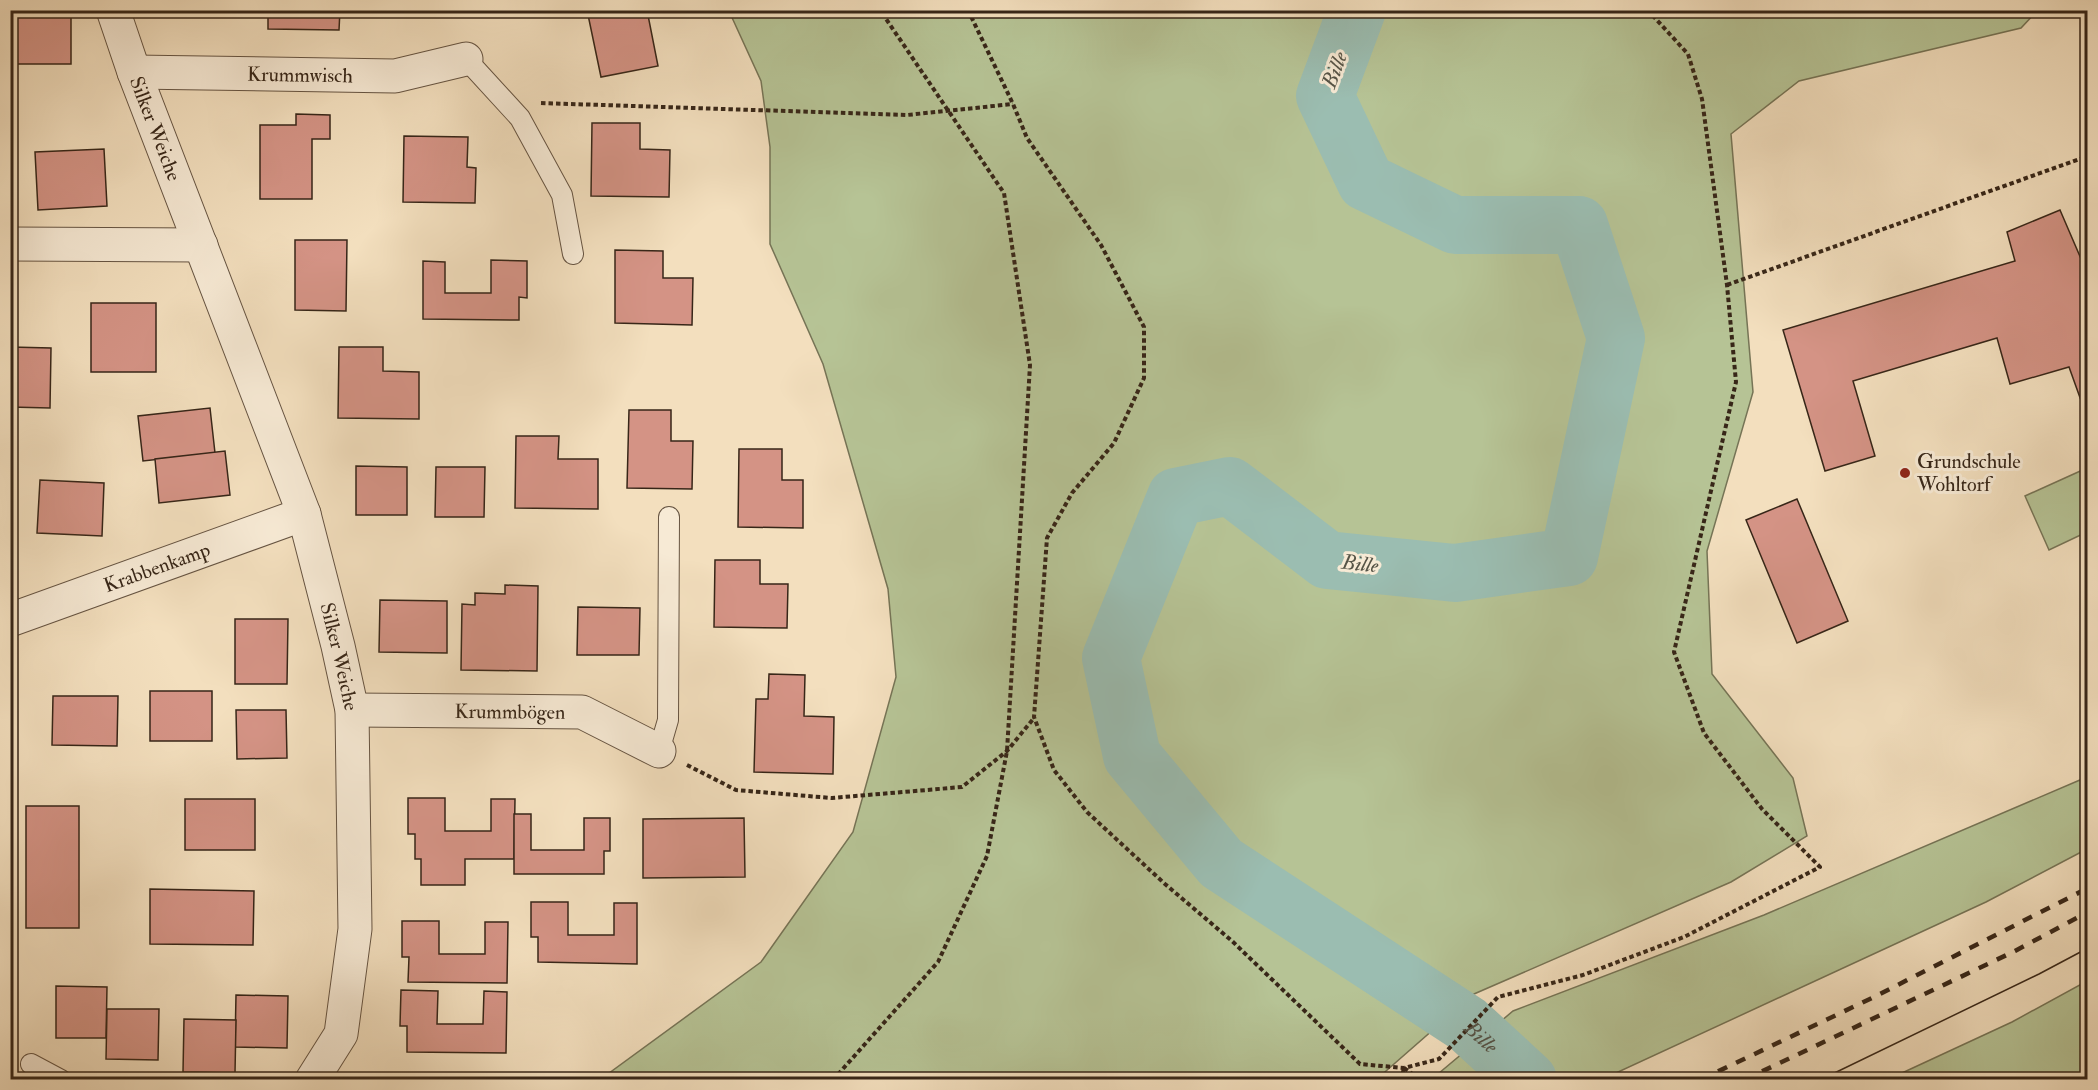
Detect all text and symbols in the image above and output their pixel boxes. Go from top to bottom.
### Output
water label: Bille [1315,47,1355,93]
street label: Krummwisch [247,61,354,88]
street label: Silker Weiche [124,73,187,184]
place label: Grundschule Wohltorf [1916,449,2021,497]
marker: Grundschule Wohltorf [1898,466,1912,480]
street label: Krabbenkamp [100,536,214,598]
water label: Bille [1339,549,1381,579]
street label: Silker Weiche [315,600,364,713]
street label: Krummbögen [455,698,565,724]
water label: Bille [1458,1014,1505,1060]

